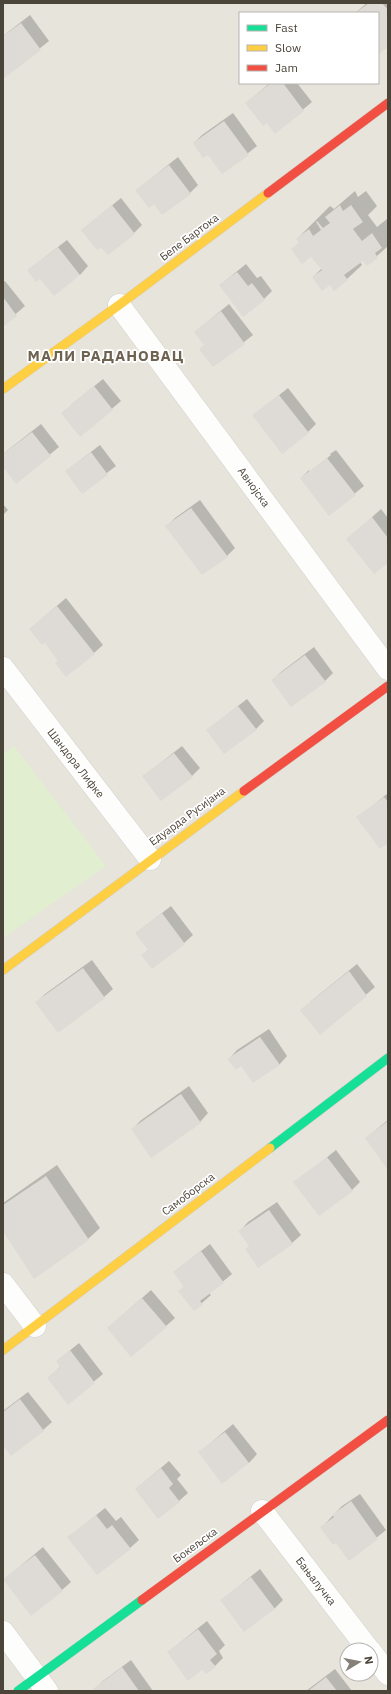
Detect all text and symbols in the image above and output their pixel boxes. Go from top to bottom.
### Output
legend [239,12,379,84]
text: Fast [275,20,298,35]
text: Slow [275,40,301,55]
text: Jam [275,60,298,75]
street label: Беле Бартока [157,210,221,264]
district label: МАЛИ РАДАНОВАЦ [28,346,184,365]
street label: Авнојска [235,464,273,510]
street label: Шандора Лифке [44,725,108,801]
street label: Едуарда Русијана [146,784,228,848]
street label: Самоборска [159,1169,217,1218]
street label: Бокељска [170,1524,220,1566]
street label: Бањалучка [293,1554,339,1608]
north arrow [339,1642,379,1682]
text: N [361,1655,376,1665]

